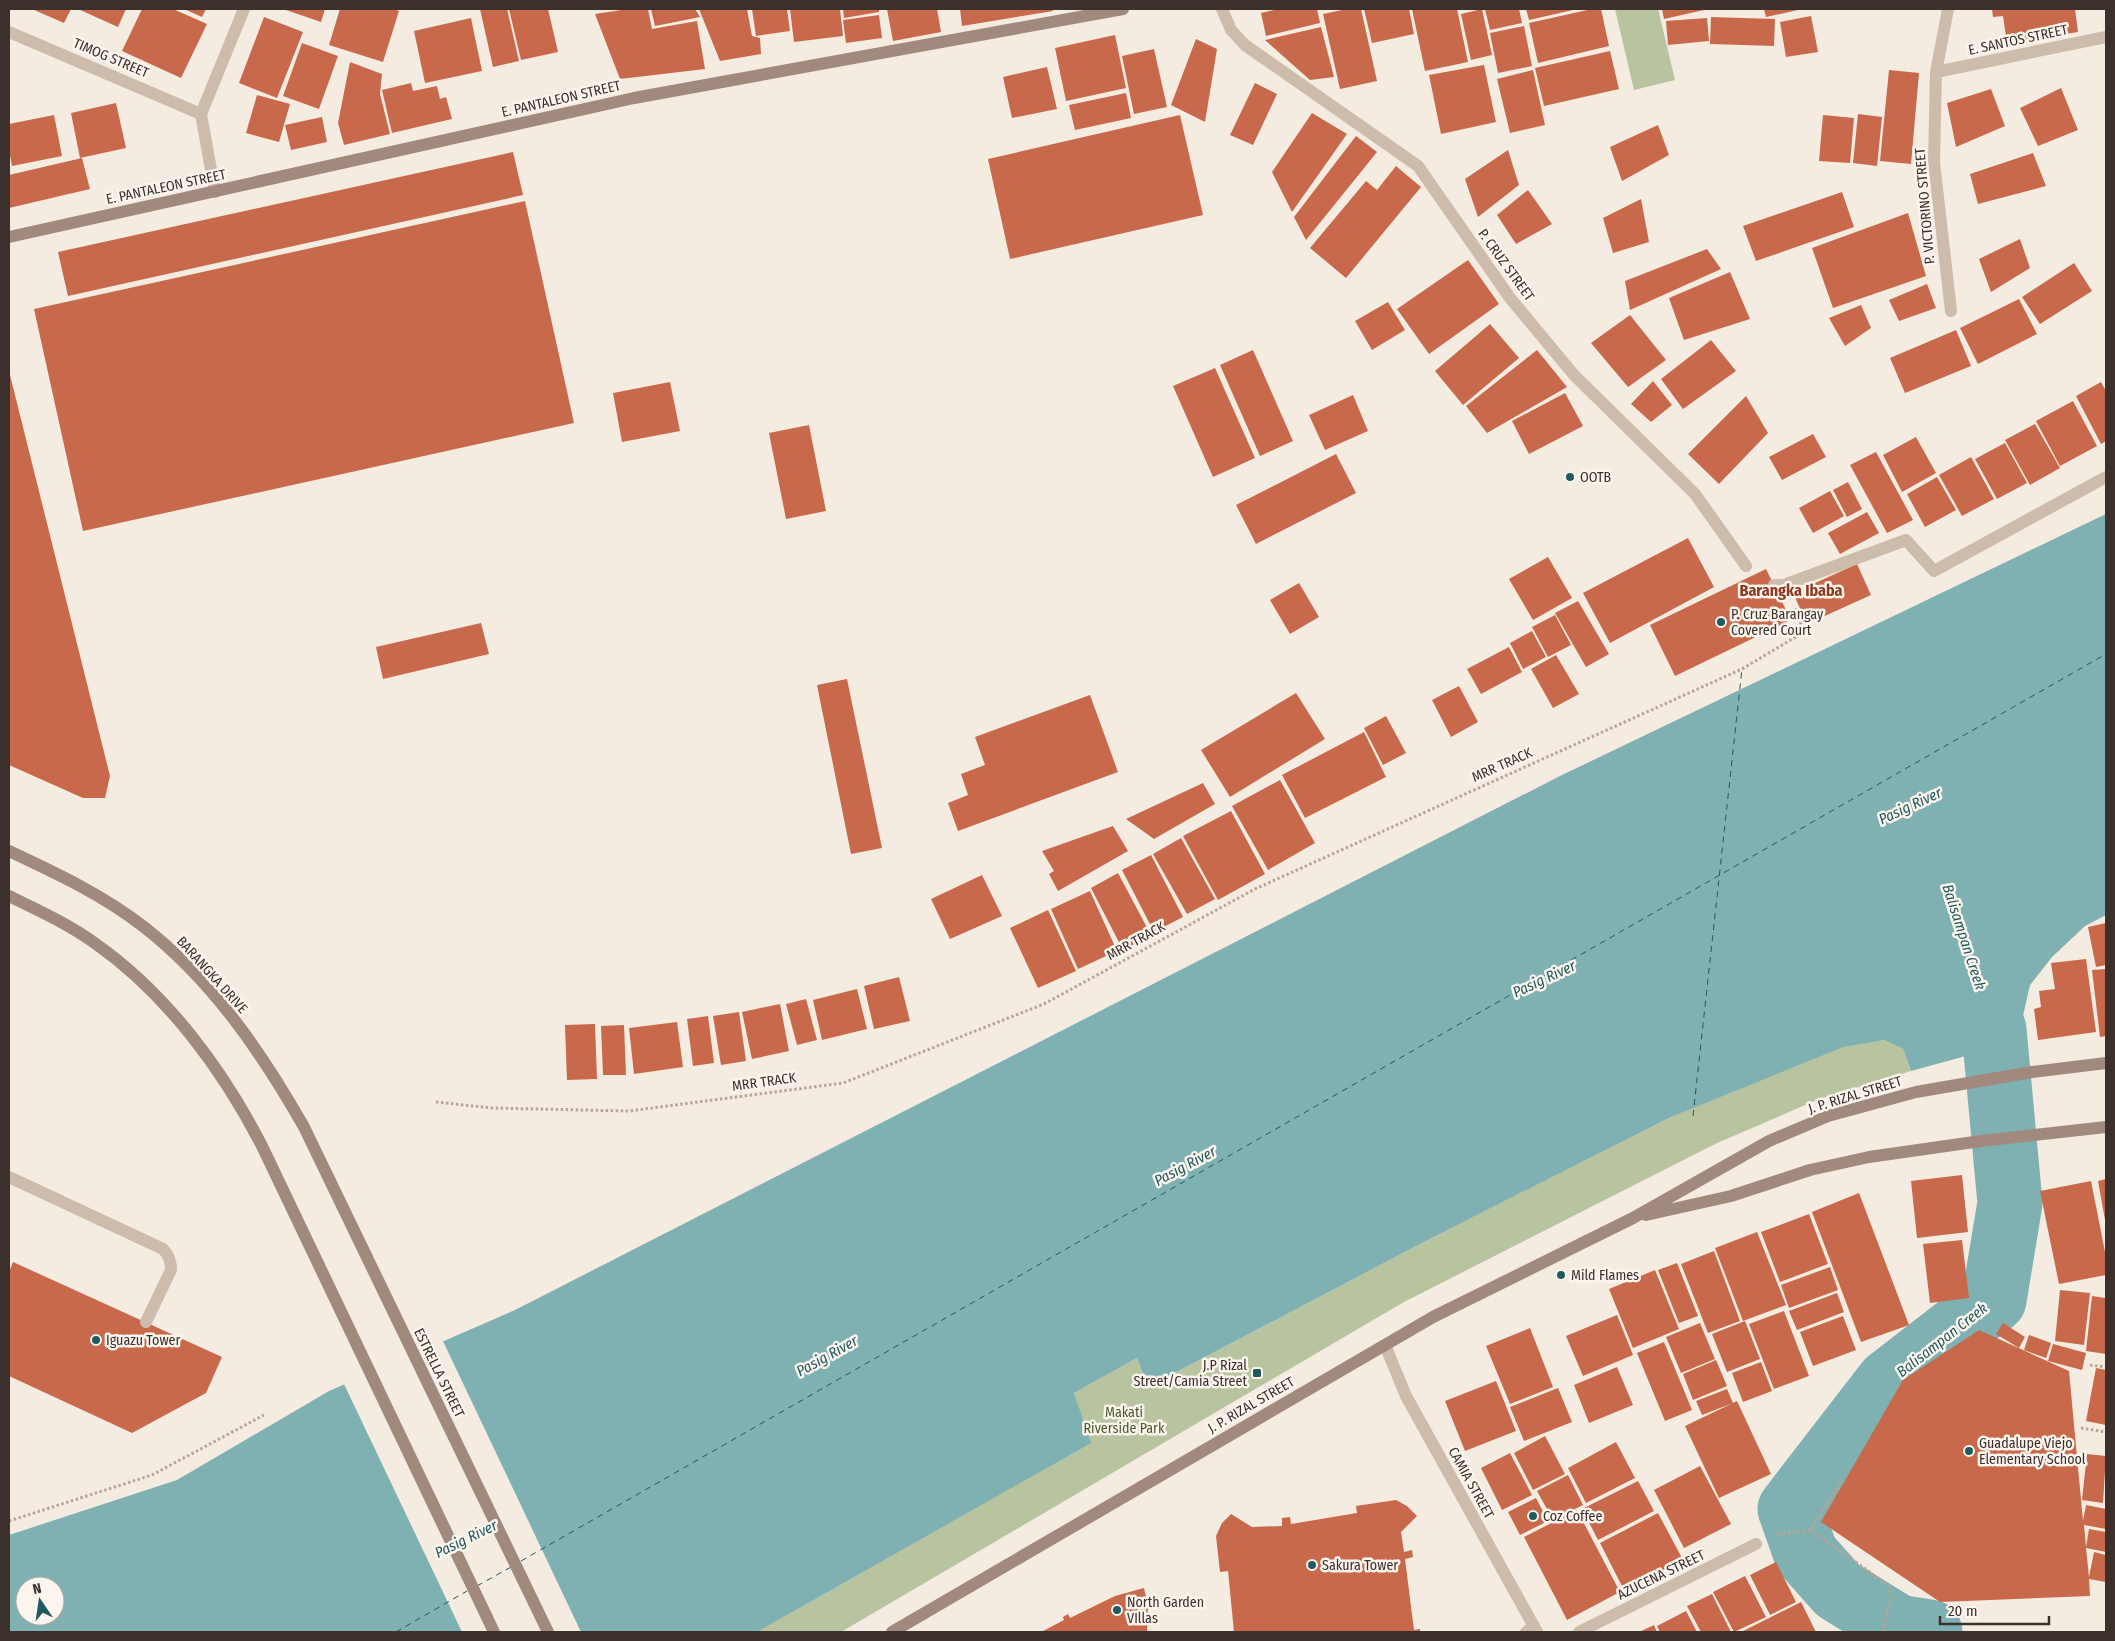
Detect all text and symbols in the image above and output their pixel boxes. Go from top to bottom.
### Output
street label: E. SANTOS STREET [1967,21,2070,59]
street label: TIMOG STREET [71,34,152,82]
street label: E. PANTALEON STREET [500,77,623,121]
street label: P. VICTORINO STREET [1911,147,1939,265]
street label: E. PANTALEON STREET [105,166,228,208]
street label: P. CRUZ STREET [1474,226,1538,305]
place label: OOTB [1580,469,1612,486]
marker: OOTB [1564,471,1576,483]
district label: Barangka Ibaba [1739,581,1843,600]
place label: P. Cruz Barangay Covered Court [1731,606,1824,639]
marker: P. Cruz Barangay Covered Court [1715,616,1727,628]
street label: MRR TRACK [1469,744,1535,786]
water label: Pasig River [1876,783,1945,828]
water label: Balisampan Creek [1938,882,1990,993]
street label: MRR TRACK [1104,918,1169,964]
street label: BARANGKA DRIVE [173,933,251,1017]
water label: Pasig River [1510,956,1579,1001]
street label: MRR TRACK [731,1069,798,1095]
street label: J. P. RIZAL STREET [1806,1073,1904,1117]
water label: Pasig River [1151,1142,1220,1190]
place label: Mild Flames [1571,1267,1639,1284]
marker: Mild Flames [1555,1269,1567,1281]
water label: Balisampan Creek [1893,1299,1991,1381]
street label: ESTRELLA STREET [410,1326,468,1421]
water label: Pasig River [793,1331,861,1380]
place label: Iguazu Tower [106,1332,180,1349]
marker: Iguazu Tower [90,1334,102,1346]
place label: J.P Rizal Street/Camia Street [1134,1357,1247,1390]
marker: J.P Rizal Street/Camia Street [1251,1367,1263,1379]
street label: J. P. RIZAL STREET [1205,1373,1298,1437]
park label: Makati Riverside Park [1083,1404,1165,1437]
place label: Guadalupe Viejo Elementary School [1979,1435,2086,1468]
street label: CAMIA STREET [1444,1444,1498,1522]
marker: Guadalupe Viejo Elementary School [1963,1445,1975,1457]
place label: Coz Coffee [1543,1508,1602,1525]
marker: Coz Coffee [1527,1510,1539,1522]
water label: Pasig River [432,1516,501,1562]
street label: AZUCENA STREET [1614,1546,1708,1604]
place label: Sakura Tower [1322,1557,1398,1574]
marker: Sakura Tower [1306,1559,1318,1571]
north arrow [15,1576,65,1626]
text: N [31,1580,43,1598]
place label: North Garden VIllas [1127,1594,1204,1627]
scale bar [1940,1594,2049,1626]
text: 20 m [1948,1602,1978,1620]
marker: North Garden VIllas [1111,1604,1123,1616]

